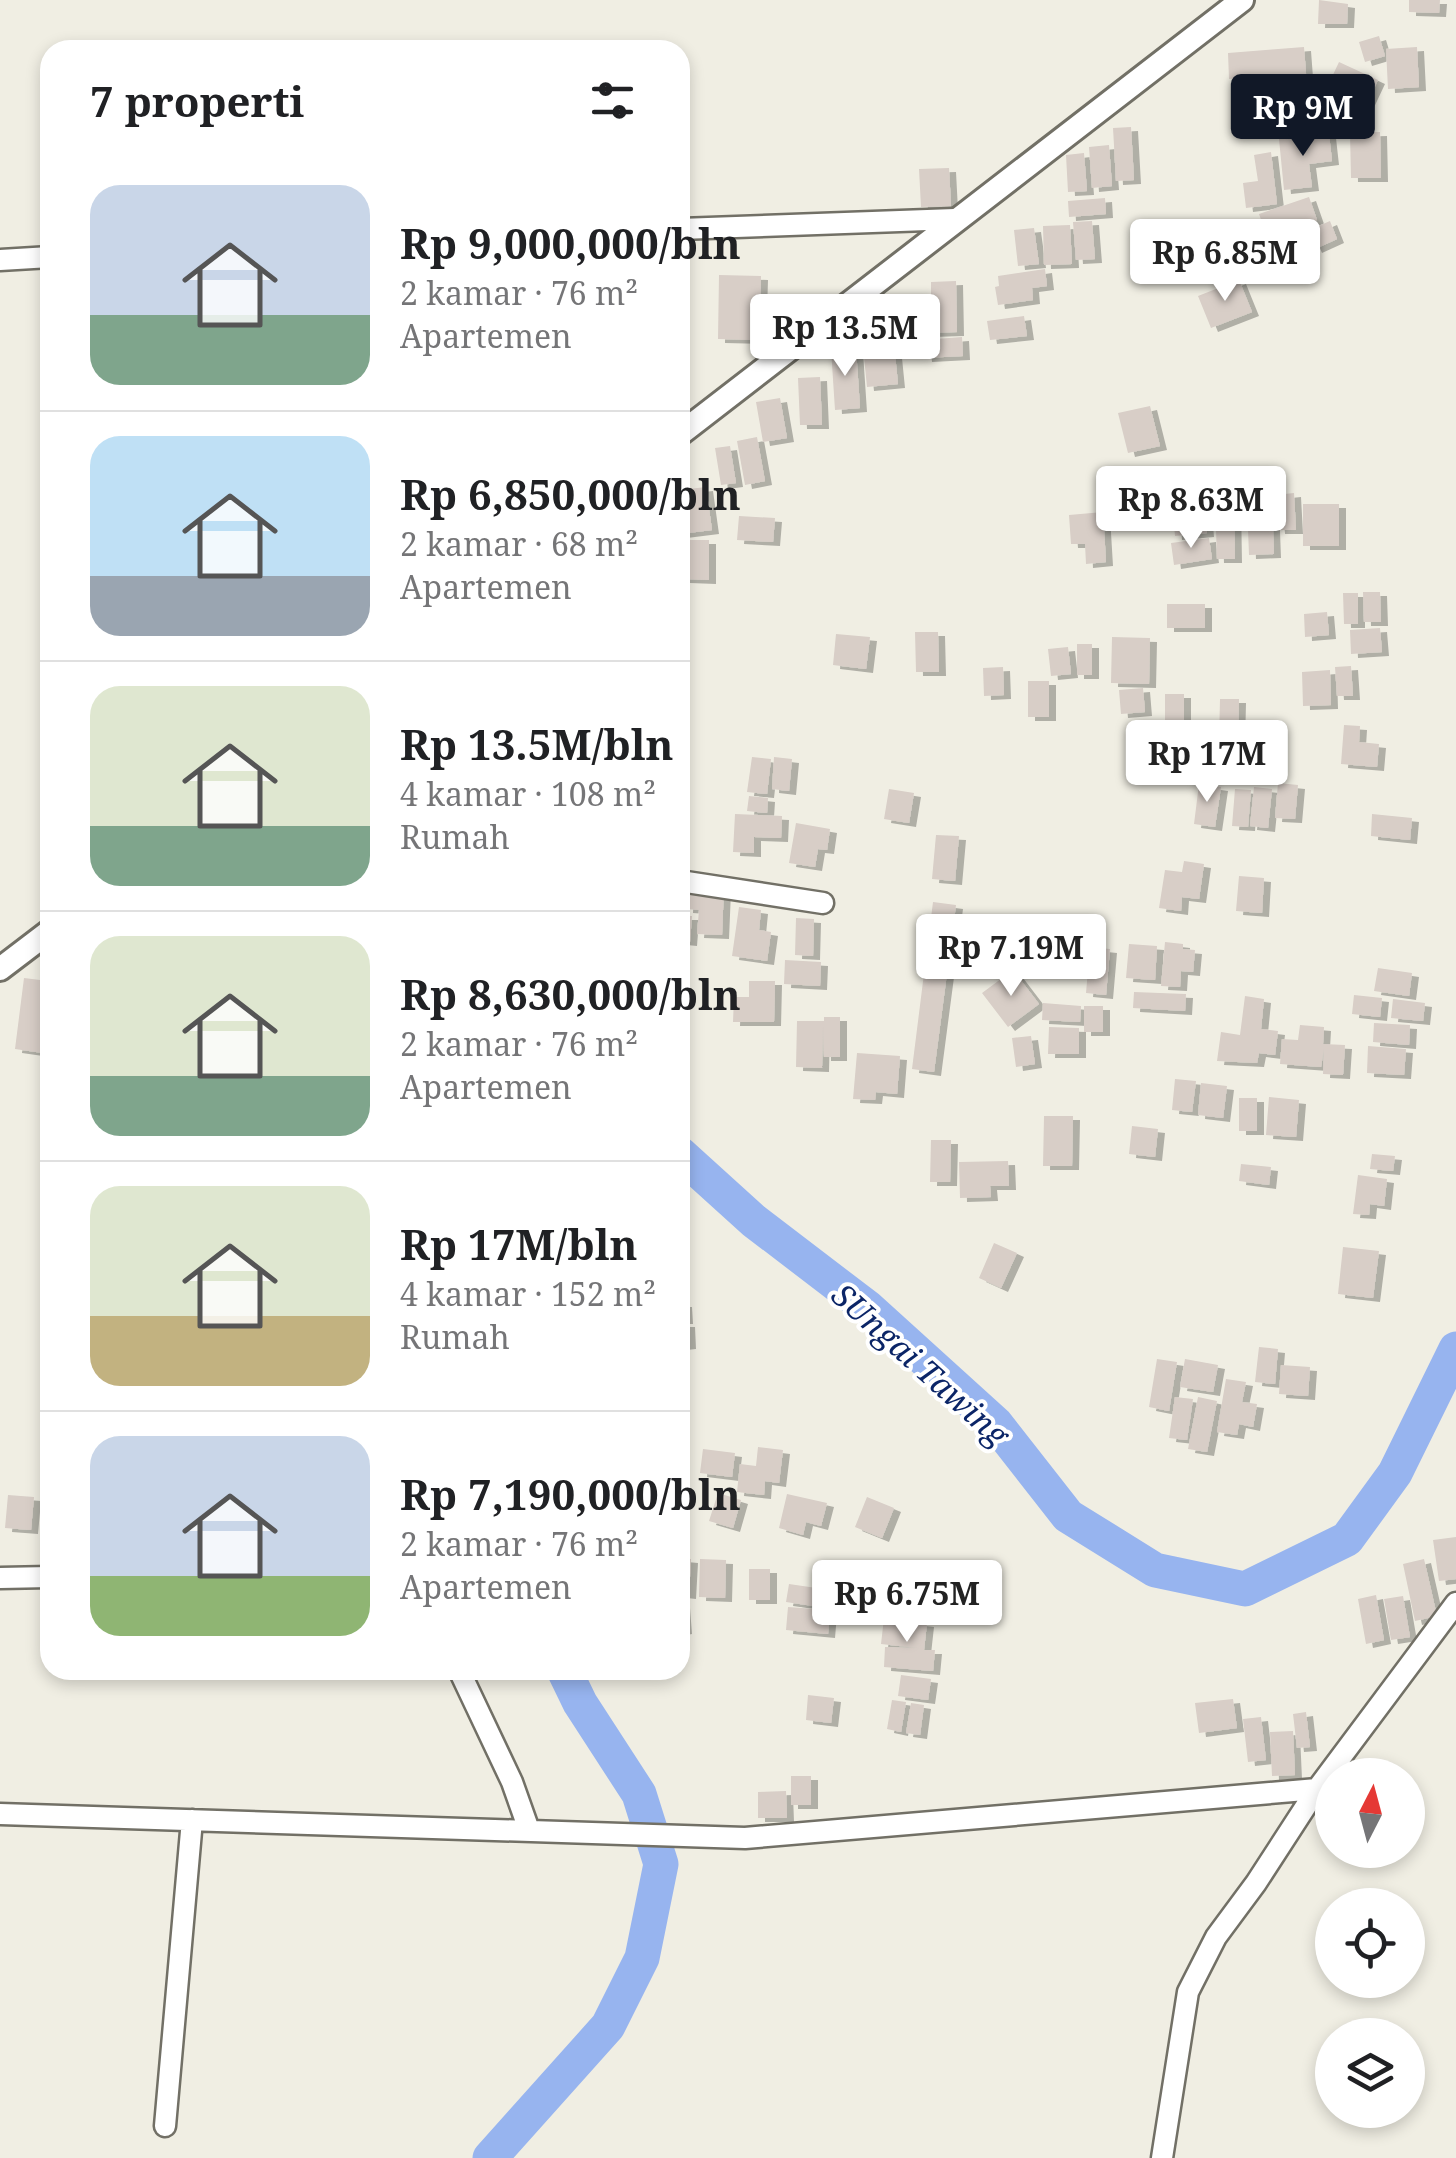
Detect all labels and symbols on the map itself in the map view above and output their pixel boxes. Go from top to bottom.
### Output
pin: Rp 9M [1233,74,1373,159]
pin: Rp 6.85M [1122,219,1328,304]
pin: Rp 13.5M [742,294,948,379]
pin: Rp 8.63M [1088,466,1294,551]
pin: Rp 17M [1126,720,1288,805]
pin: Rp 7.19M [908,914,1114,999]
water label: SUngai Tawing [823,1273,1020,1457]
pin: Rp 6.75M [804,1560,1010,1645]
north arrow [1315,1758,1425,1868]

